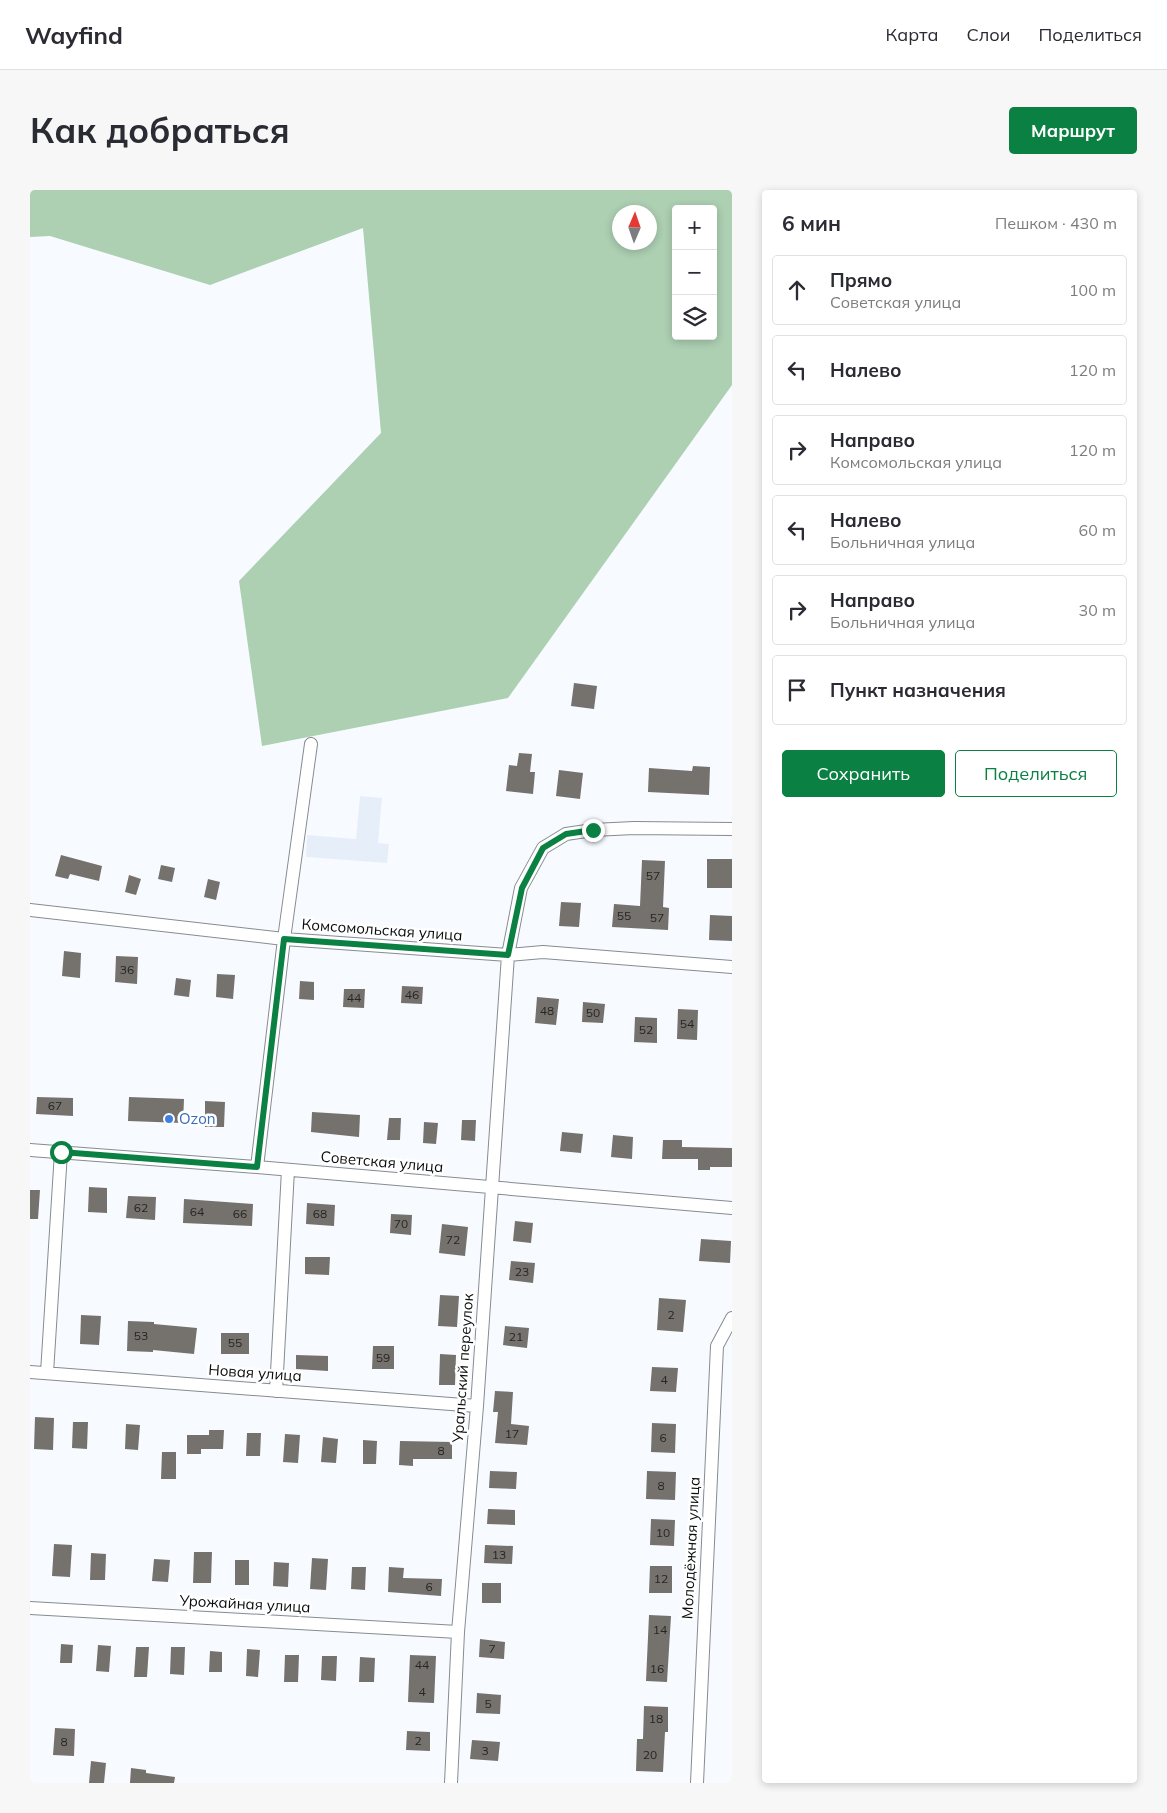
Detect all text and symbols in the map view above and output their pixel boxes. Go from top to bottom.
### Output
text: Wayfind [25,20,123,50]
text: Карта [886,23,938,46]
text: Слои [966,23,1011,46]
text: Поделиться [1039,23,1142,46]
button: Маршрут [1009,107,1137,154]
text: Как добраться [30,108,290,152]
north arrow [612,205,657,250]
map controls [672,205,717,340]
button: + [672,205,717,250]
text: 6 мин [782,210,841,236]
text: Пешком · 430 m [995,213,1117,233]
button: − [672,250,717,295]
text: Прямо [830,268,892,292]
icon: ahead [783,276,811,304]
text: 100 m [1069,280,1116,300]
text: Советская улица [830,292,961,312]
button: layers [672,295,717,340]
icon: left [783,356,811,384]
text: Налево [830,358,902,382]
text: 120 m [1069,360,1116,380]
text: Направо [830,428,915,452]
icon: right [783,436,811,464]
text: 120 m [1069,440,1116,460]
text: Комсомольская улица [830,452,1002,472]
text: Налево [830,508,902,532]
icon: left [783,516,811,544]
text: 60 m [1079,520,1116,540]
text: Больничная улица [830,532,975,552]
text: Направо [830,588,915,612]
icon: right [783,596,811,624]
text: 30 m [1079,600,1116,620]
text: Больничная улица [830,612,975,632]
icon: arrive [783,676,811,704]
text: Пункт назначения [830,678,1006,702]
button: Сохранить [782,750,945,797]
button: Поделиться [955,750,1117,797]
route end [582,819,605,842]
house number: 57 [646,868,660,883]
house number: 55 [617,908,631,923]
house number: 57 [650,910,664,925]
street label: Комсомольская улица [301,914,463,945]
house number: 36 [120,962,134,977]
house number: 46 [405,987,419,1002]
house number: 44 [347,990,361,1005]
house number: 48 [540,1003,554,1018]
house number: 50 [586,1005,600,1020]
house number: 54 [680,1016,694,1031]
house number: 52 [639,1022,653,1037]
house number: 67 [48,1098,62,1113]
place label: Ozon [179,1109,216,1128]
marker: Ozon [163,1113,175,1125]
route start [50,1141,73,1164]
street label: Советская улица [320,1147,444,1176]
house number: 62 [134,1200,148,1215]
house number: 64 [190,1204,204,1219]
house number: 66 [233,1206,247,1221]
house number: 68 [313,1206,327,1221]
house number: 70 [394,1216,408,1231]
house number: 72 [446,1232,460,1247]
house number: 23 [515,1264,529,1279]
street label: Уральский переулок [448,1292,477,1444]
house number: 2 [667,1307,675,1322]
house number: 53 [134,1328,148,1343]
house number: 21 [509,1329,523,1344]
house number: 55 [228,1335,242,1350]
house number: 59 [376,1350,390,1365]
street label: Новая улица [208,1360,302,1385]
house number: 4 [660,1372,668,1387]
house number: 17 [505,1426,519,1441]
house number: 6 [659,1430,667,1445]
house number: 8 [437,1443,445,1458]
street label: Молодёжная улица [677,1476,704,1620]
house number: 8 [657,1478,665,1493]
house number: 10 [656,1525,670,1540]
house number: 13 [492,1547,506,1562]
house number: 12 [654,1571,668,1586]
house number: 6 [425,1579,433,1594]
street label: Урожайная улица [178,1591,311,1616]
house number: 14 [653,1622,667,1637]
house number: 7 [488,1641,496,1656]
house number: 44 [415,1657,429,1672]
house number: 16 [650,1661,664,1676]
house number: 4 [418,1684,426,1699]
house number: 5 [484,1696,492,1711]
house number: 18 [649,1711,663,1726]
house number: 2 [414,1733,422,1748]
house number: 8 [60,1734,68,1749]
house number: 3 [481,1743,489,1758]
house number: 20 [643,1747,657,1762]

